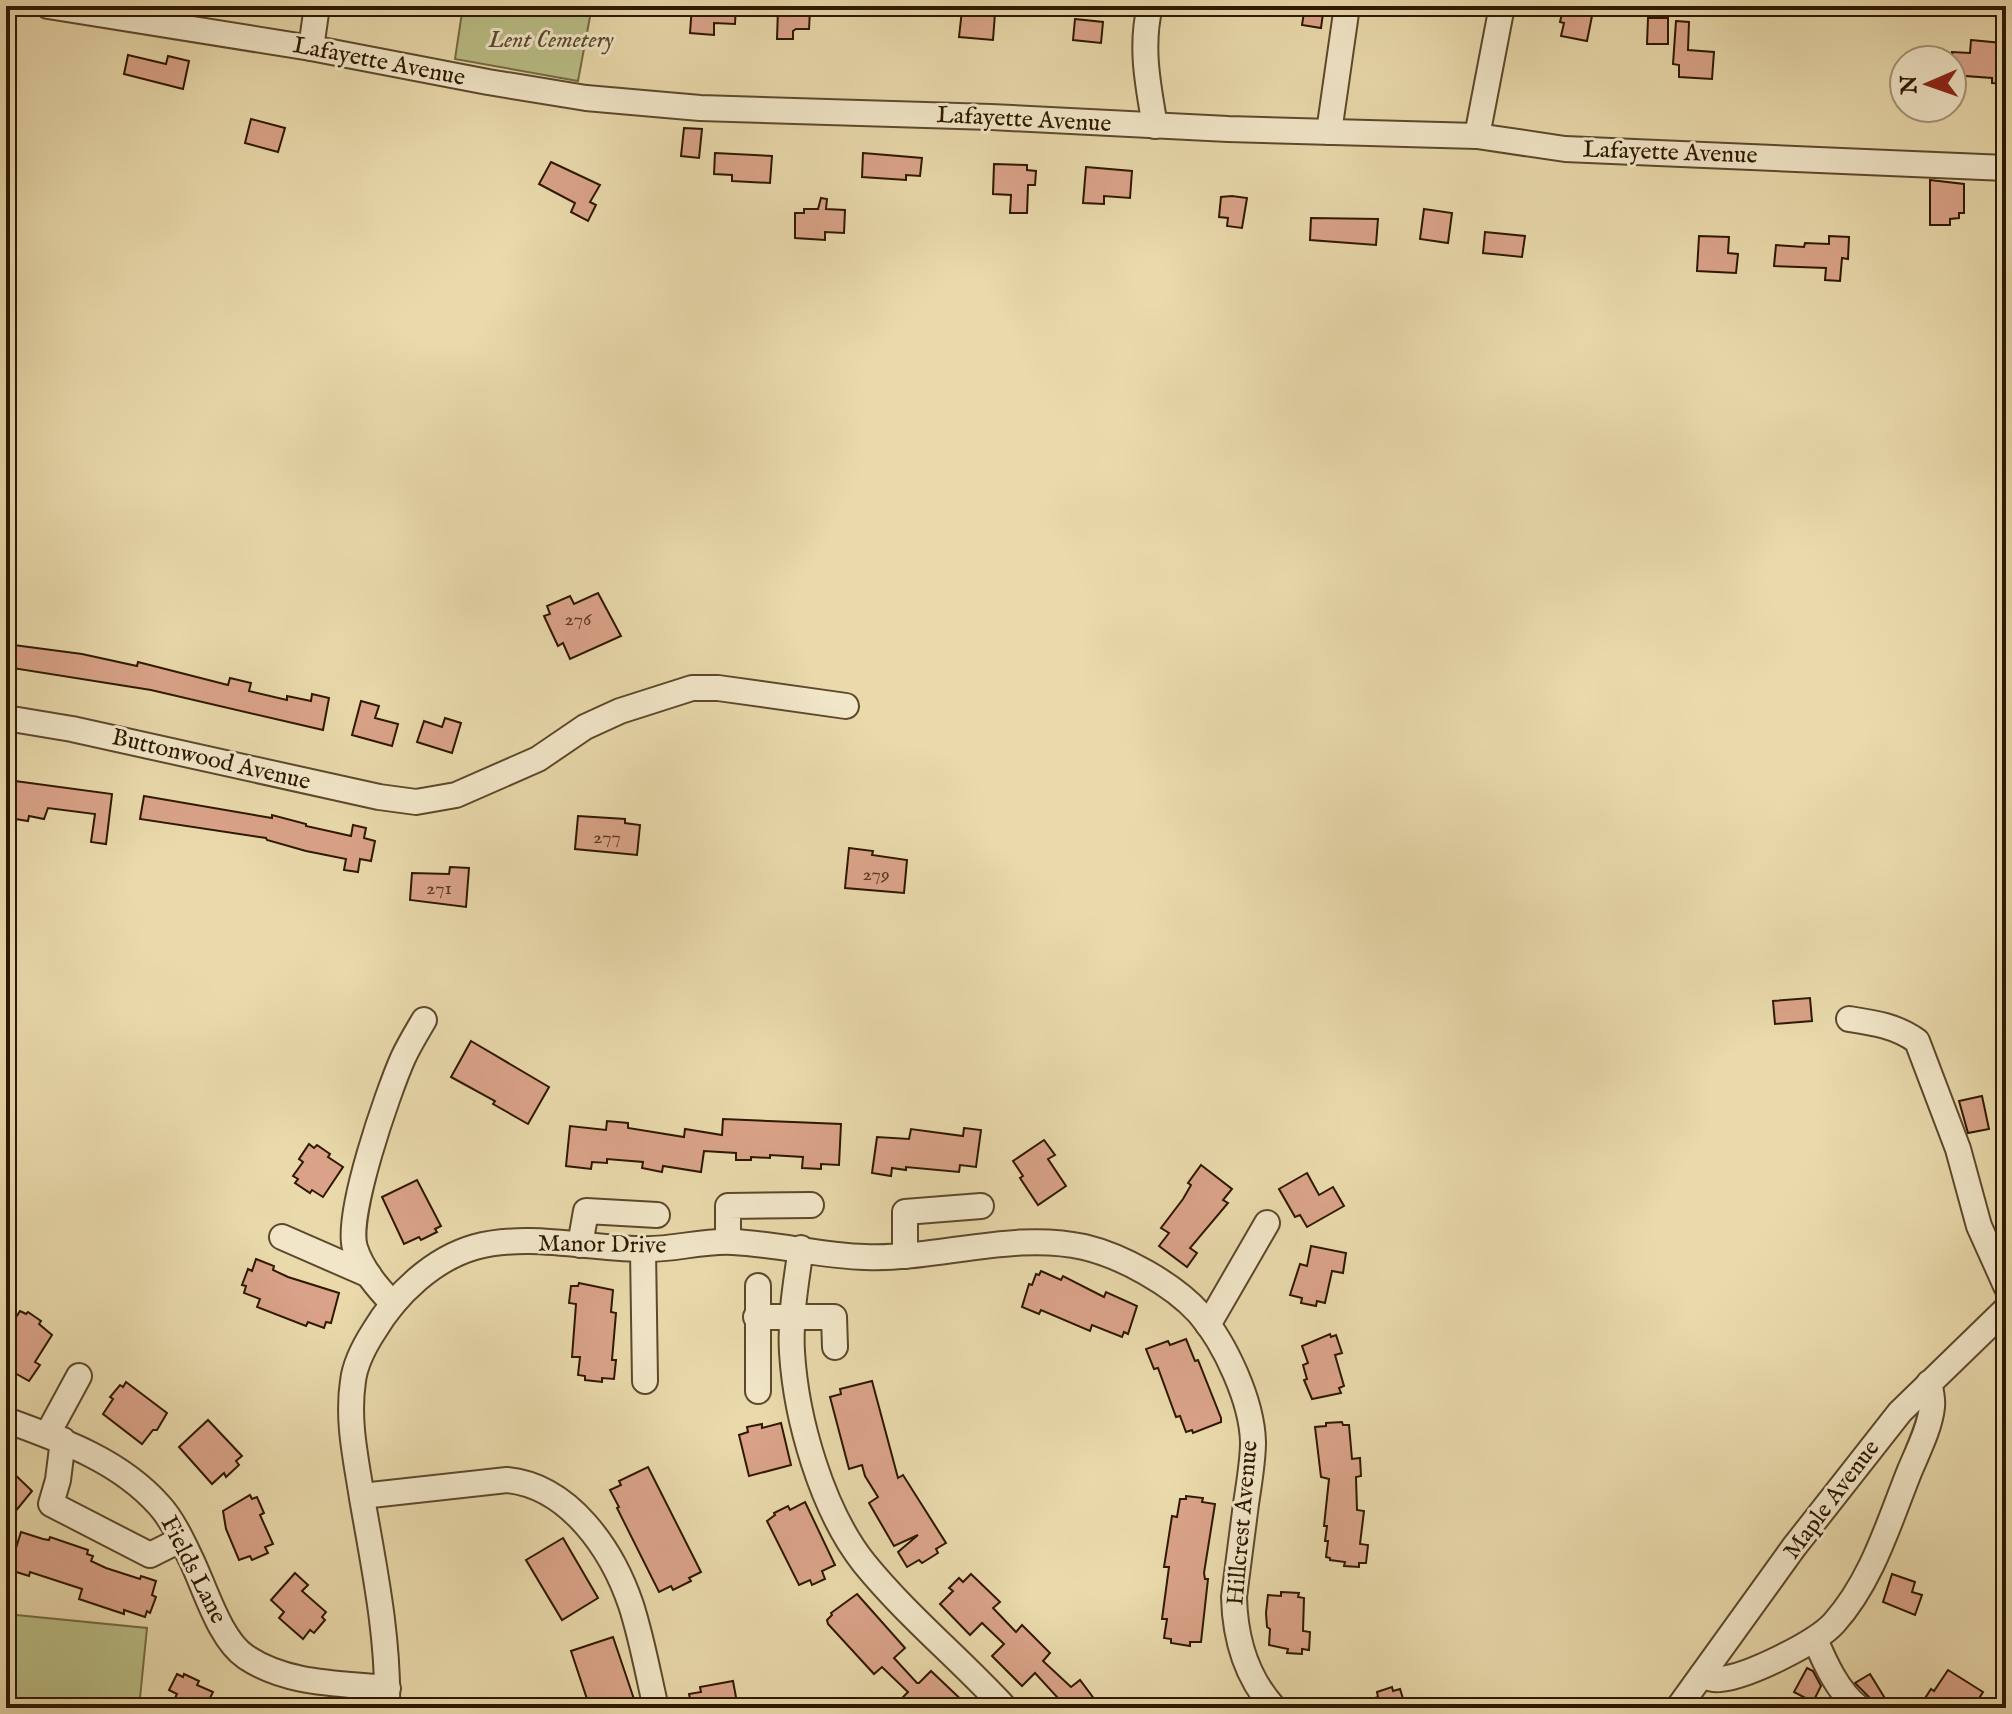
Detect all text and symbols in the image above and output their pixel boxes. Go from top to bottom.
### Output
park label: Lent Cemetery [487,25,615,56]
street label: Lafayette Avenue [290,30,468,94]
north arrow [1888,44,1968,124]
text: N [1896,75,1924,96]
street label: Lafayette Avenue [936,100,1112,140]
street label: Lafayette Avenue [1582,134,1758,172]
house number: 276 [565,607,592,632]
street label: Buttonwood Avenue [109,722,313,798]
house number: 277 [593,825,621,850]
house number: 279 [862,862,890,887]
house number: 271 [426,876,452,901]
street label: Manor Drive [537,1228,667,1262]
street label: Maple Avenue [1777,1434,1887,1566]
street label: Hillcrest Avenue [1220,1439,1266,1607]
street label: Fields Lane [153,1511,233,1629]

